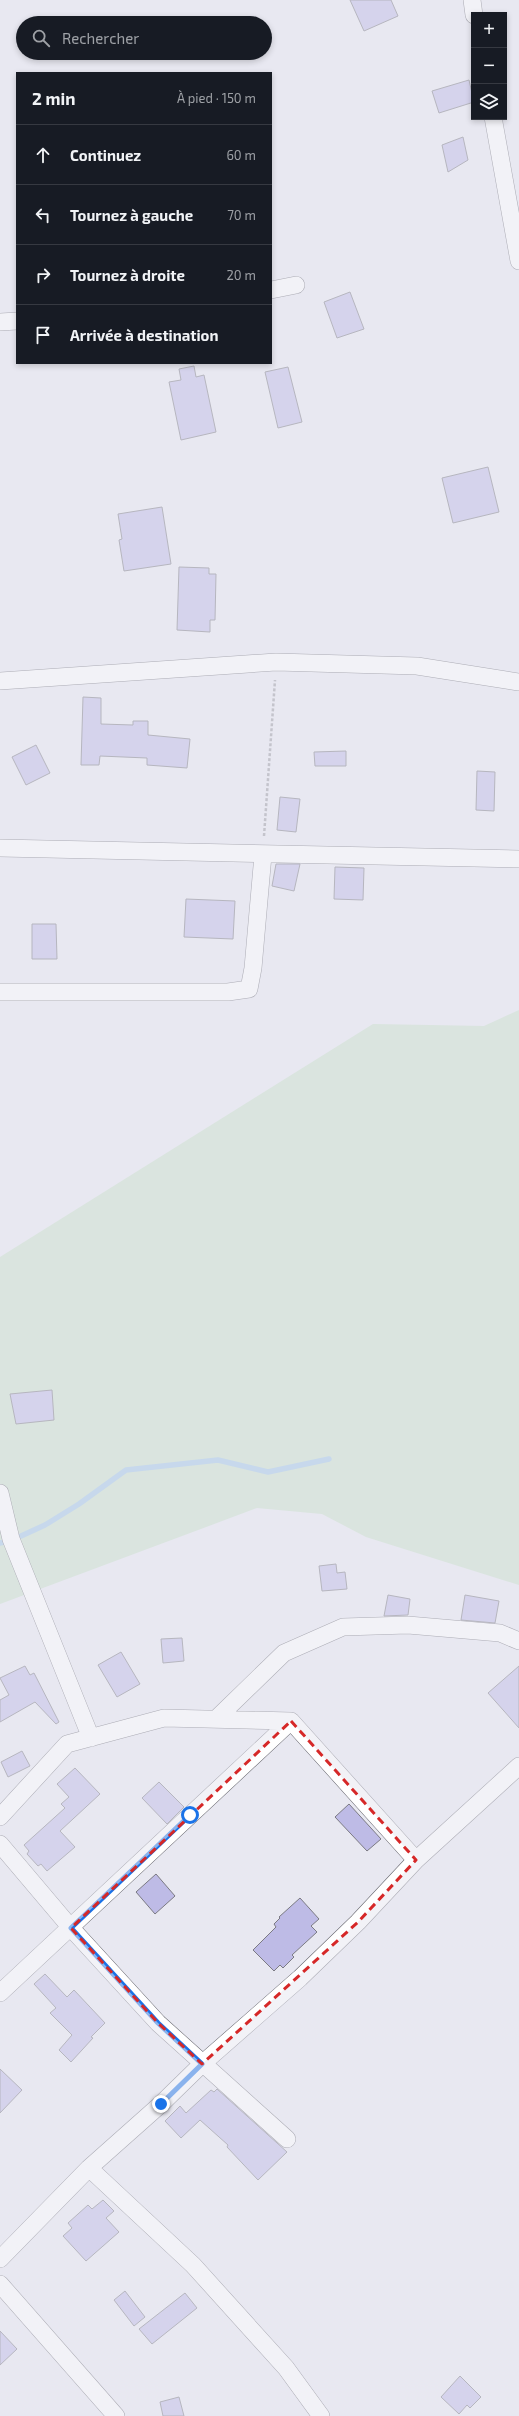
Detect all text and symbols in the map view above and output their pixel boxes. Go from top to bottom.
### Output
map controls [471,12,507,120]
button: + [471,12,507,48]
search box [16,16,272,60]
icon: search [30,27,52,49]
text: Rechercher [62,29,139,47]
button: − [471,48,507,84]
button: layers [471,84,507,120]
text: 2 min [32,88,75,108]
text: À pied · 150 m [177,90,256,106]
icon: ahead [32,144,54,166]
text: Continuez [70,146,141,164]
text: 60 m [226,147,256,163]
icon: left [32,204,54,226]
text: Tournez à gauche [70,206,193,224]
text: 70 m [227,207,256,223]
icon: right [32,264,54,286]
text: Tournez à droite [70,266,185,284]
text: 20 m [227,267,256,283]
icon: arrive [32,324,54,346]
text: Arrivée à destination [70,326,218,344]
route start [181,1806,199,1824]
route end [152,2095,170,2113]

